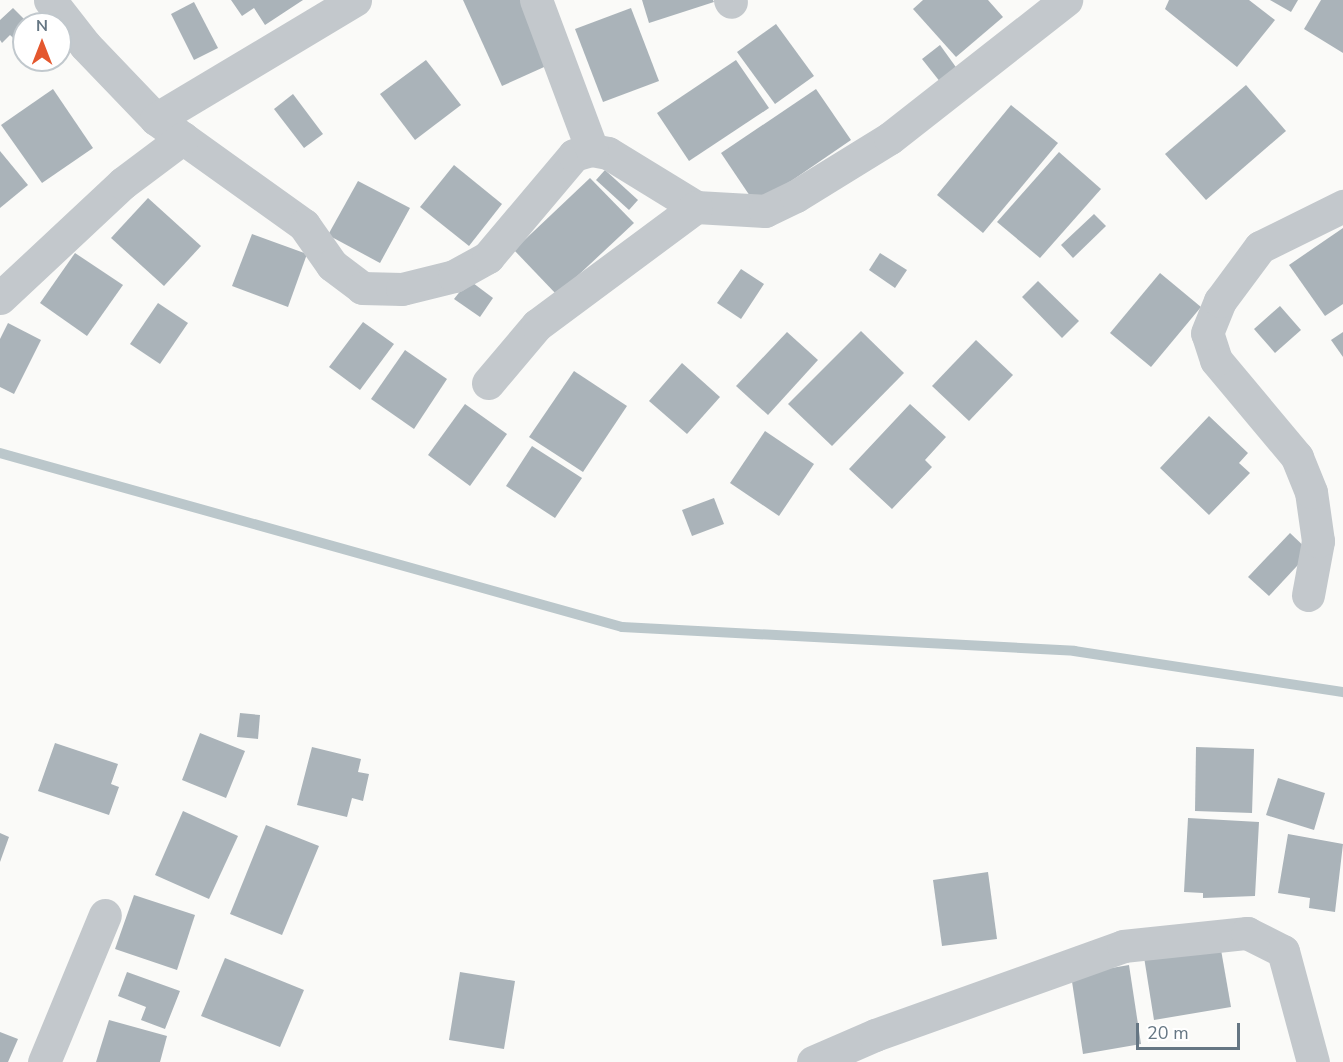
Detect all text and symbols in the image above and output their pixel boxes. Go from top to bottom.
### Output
north arrow [12,12,72,72]
text: N [36,15,48,37]
scale bar [1139,1011,1242,1049]
text: 20 m [1147,1021,1189,1045]

